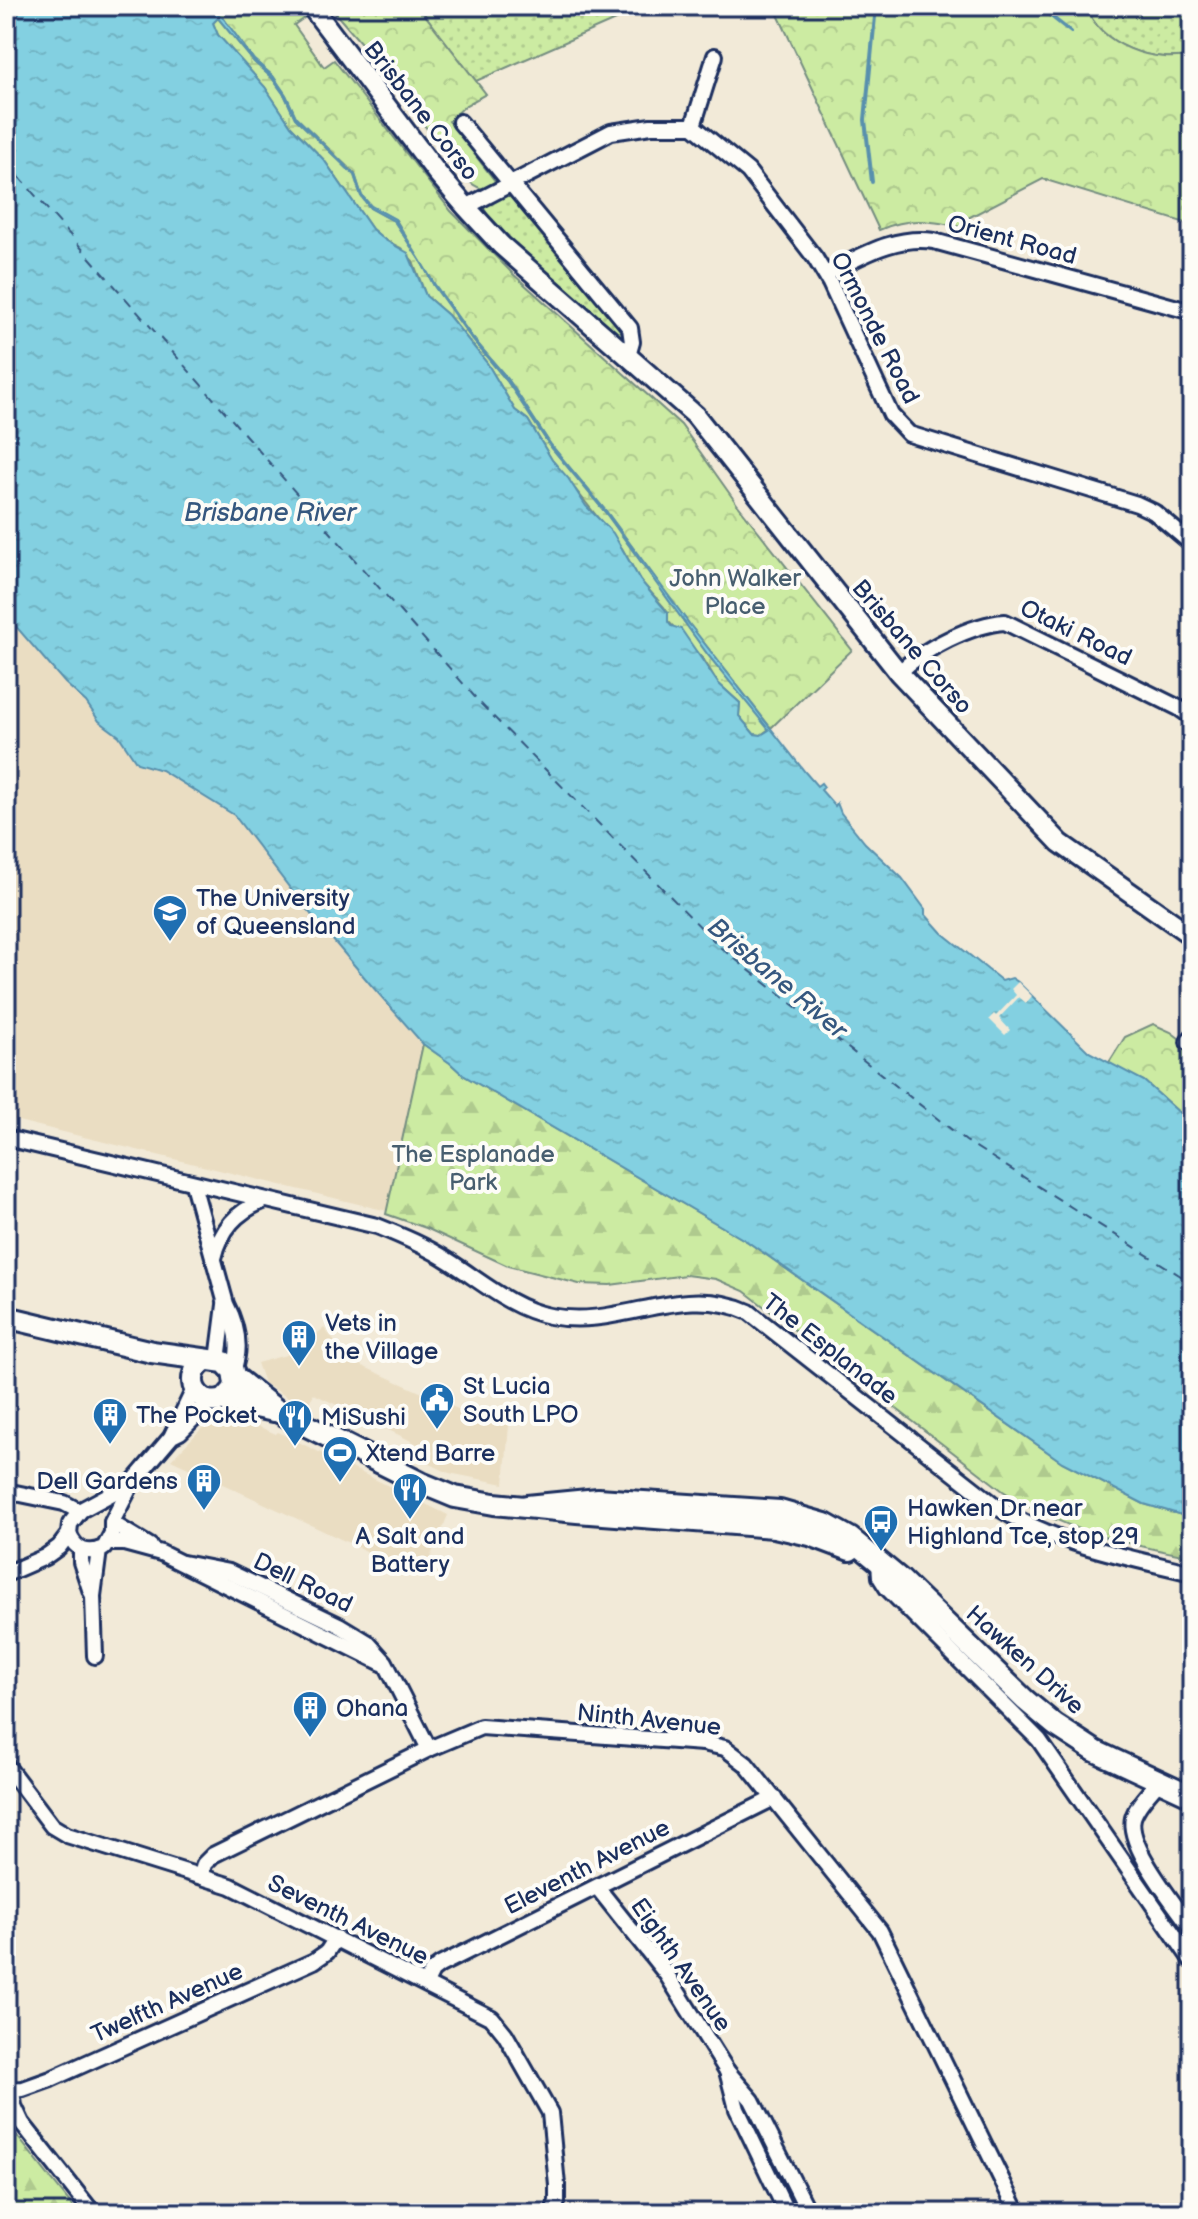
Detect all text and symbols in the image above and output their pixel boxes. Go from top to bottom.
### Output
street label: Brisbane Corso [358,36,484,186]
street label: Orient Road [944,209,1080,271]
street label: Ormonde Road [824,247,926,409]
water label: Brisbane River [184,498,358,529]
park label: John Walker Place [669,564,801,621]
street label: Brisbane Corso [846,574,978,720]
street label: Otaki Road [1016,594,1136,672]
place label: The University of Queensland [196,884,355,941]
school or university icon: The University of Queensland [151,893,189,943]
water label: Brisbane River [701,912,854,1047]
park label: The Esplanade Park [391,1140,555,1197]
street label: The Esplanade [757,1287,903,1411]
place label: Vets in the Village [325,1309,438,1366]
building icon: Vets in the Village [280,1318,318,1368]
place label: St Lucia South LPO [463,1372,579,1429]
public building icon: St Lucia South LPO [418,1381,456,1431]
building icon: The Pocket [91,1396,129,1446]
restaurant icon: MiSushi [276,1398,314,1448]
place label: The Pocket [136,1401,258,1430]
place label: MiSushi [321,1403,406,1432]
sports icon: Xtend Barre [321,1434,359,1484]
place label: Xtend Barre [365,1439,495,1468]
building icon: Dell Gardens [185,1462,223,1512]
place label: Dell Gardens [36,1467,178,1496]
restaurant icon: A Salt and Battery [391,1471,429,1521]
place label: Hawken Dr near Highland Tce, stop 29 [907,1494,1139,1551]
bus stop icon: Hawken Dr near Highland Tce, stop 29 [862,1503,900,1553]
place label: A Salt and Battery [356,1522,464,1579]
street label: Dell Road [249,1547,357,1619]
street label: Hawken Drive [960,1599,1090,1721]
building icon: Ohana [291,1689,329,1739]
place label: Ohana [336,1694,408,1723]
street label: Ninth Avenue [575,1698,723,1742]
street label: Eleventh Avenue [499,1813,675,1921]
street label: Seventh Avenue [263,1869,433,1971]
street label: Eighth Avenue [624,1893,738,2037]
street label: Twelfth Avenue [87,1957,247,2049]

